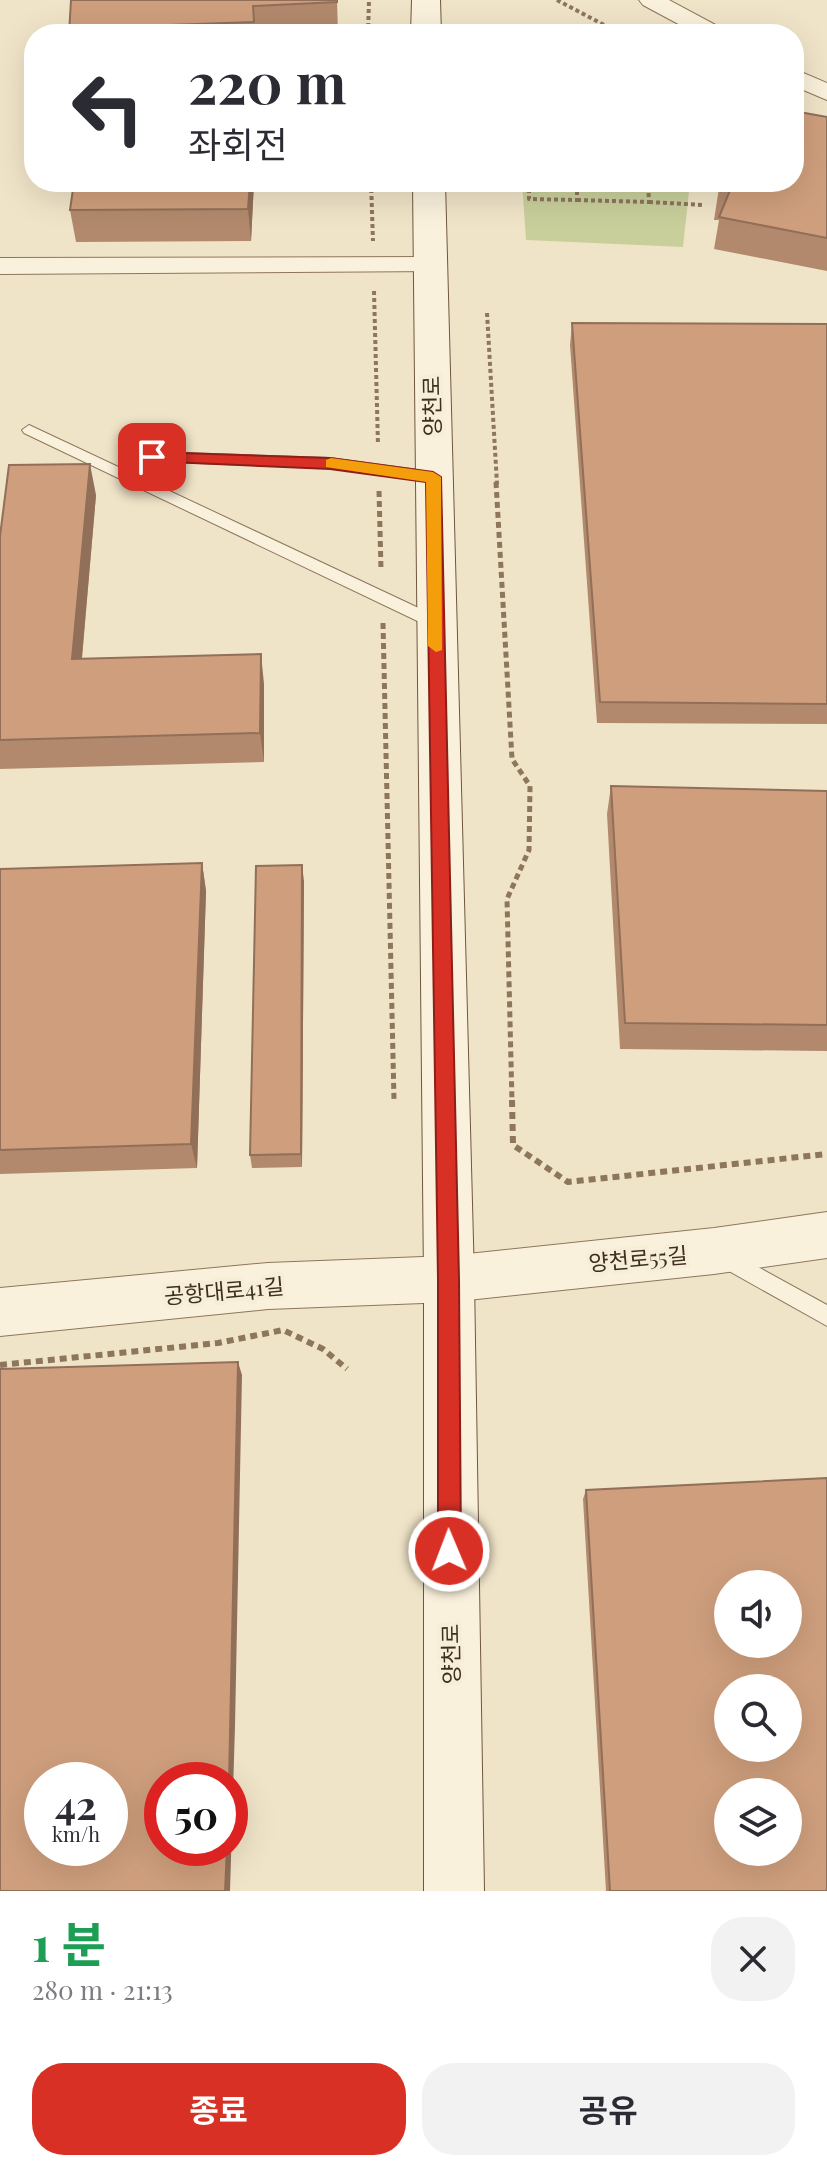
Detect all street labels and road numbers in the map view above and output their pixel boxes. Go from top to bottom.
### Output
street label: 양천로 [415,375,447,437]
street label: 양천로55길 [587,1239,689,1277]
street label: 공항대로41길 [163,1270,285,1310]
street label: 양천로 [434,1623,466,1685]

